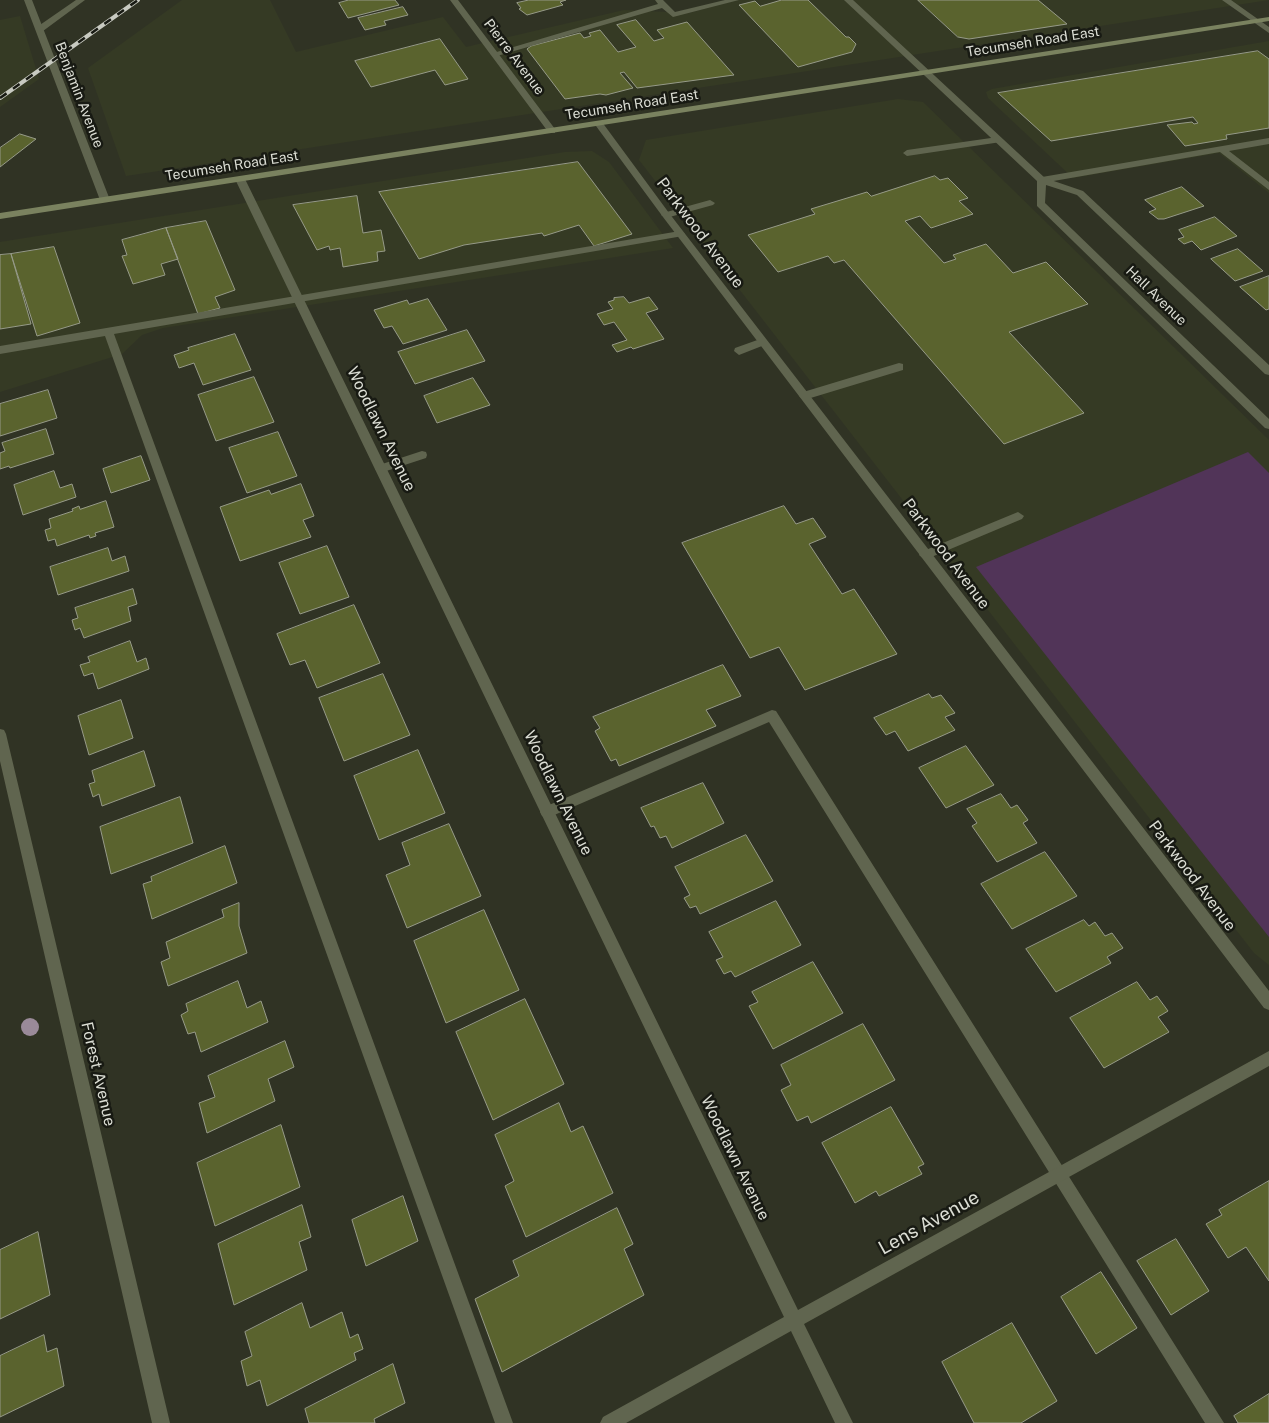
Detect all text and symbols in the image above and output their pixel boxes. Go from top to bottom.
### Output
street label: Pierre Avenue [480,16,548,98]
street label: Tecumseh Road East [965,23,1101,61]
street label: Benjamin Avenue [51,40,107,150]
street label: Tecumseh Road East [564,86,700,124]
street label: Tecumseh Road East [164,147,300,185]
street label: Parkwood Avenue [652,174,748,292]
street label: Hall Avenue [1122,263,1190,329]
street label: Woodlawn Avenue [343,364,419,494]
street label: Parkwood Avenue [898,495,994,613]
street label: Woodlawn Avenue [520,728,596,858]
street label: Parkwood Avenue [1144,817,1240,935]
street label: Forest Avenue [77,1020,119,1128]
street label: Woodlawn Avenue [697,1093,773,1223]
street label: Lens Avenue [875,1186,983,1260]

